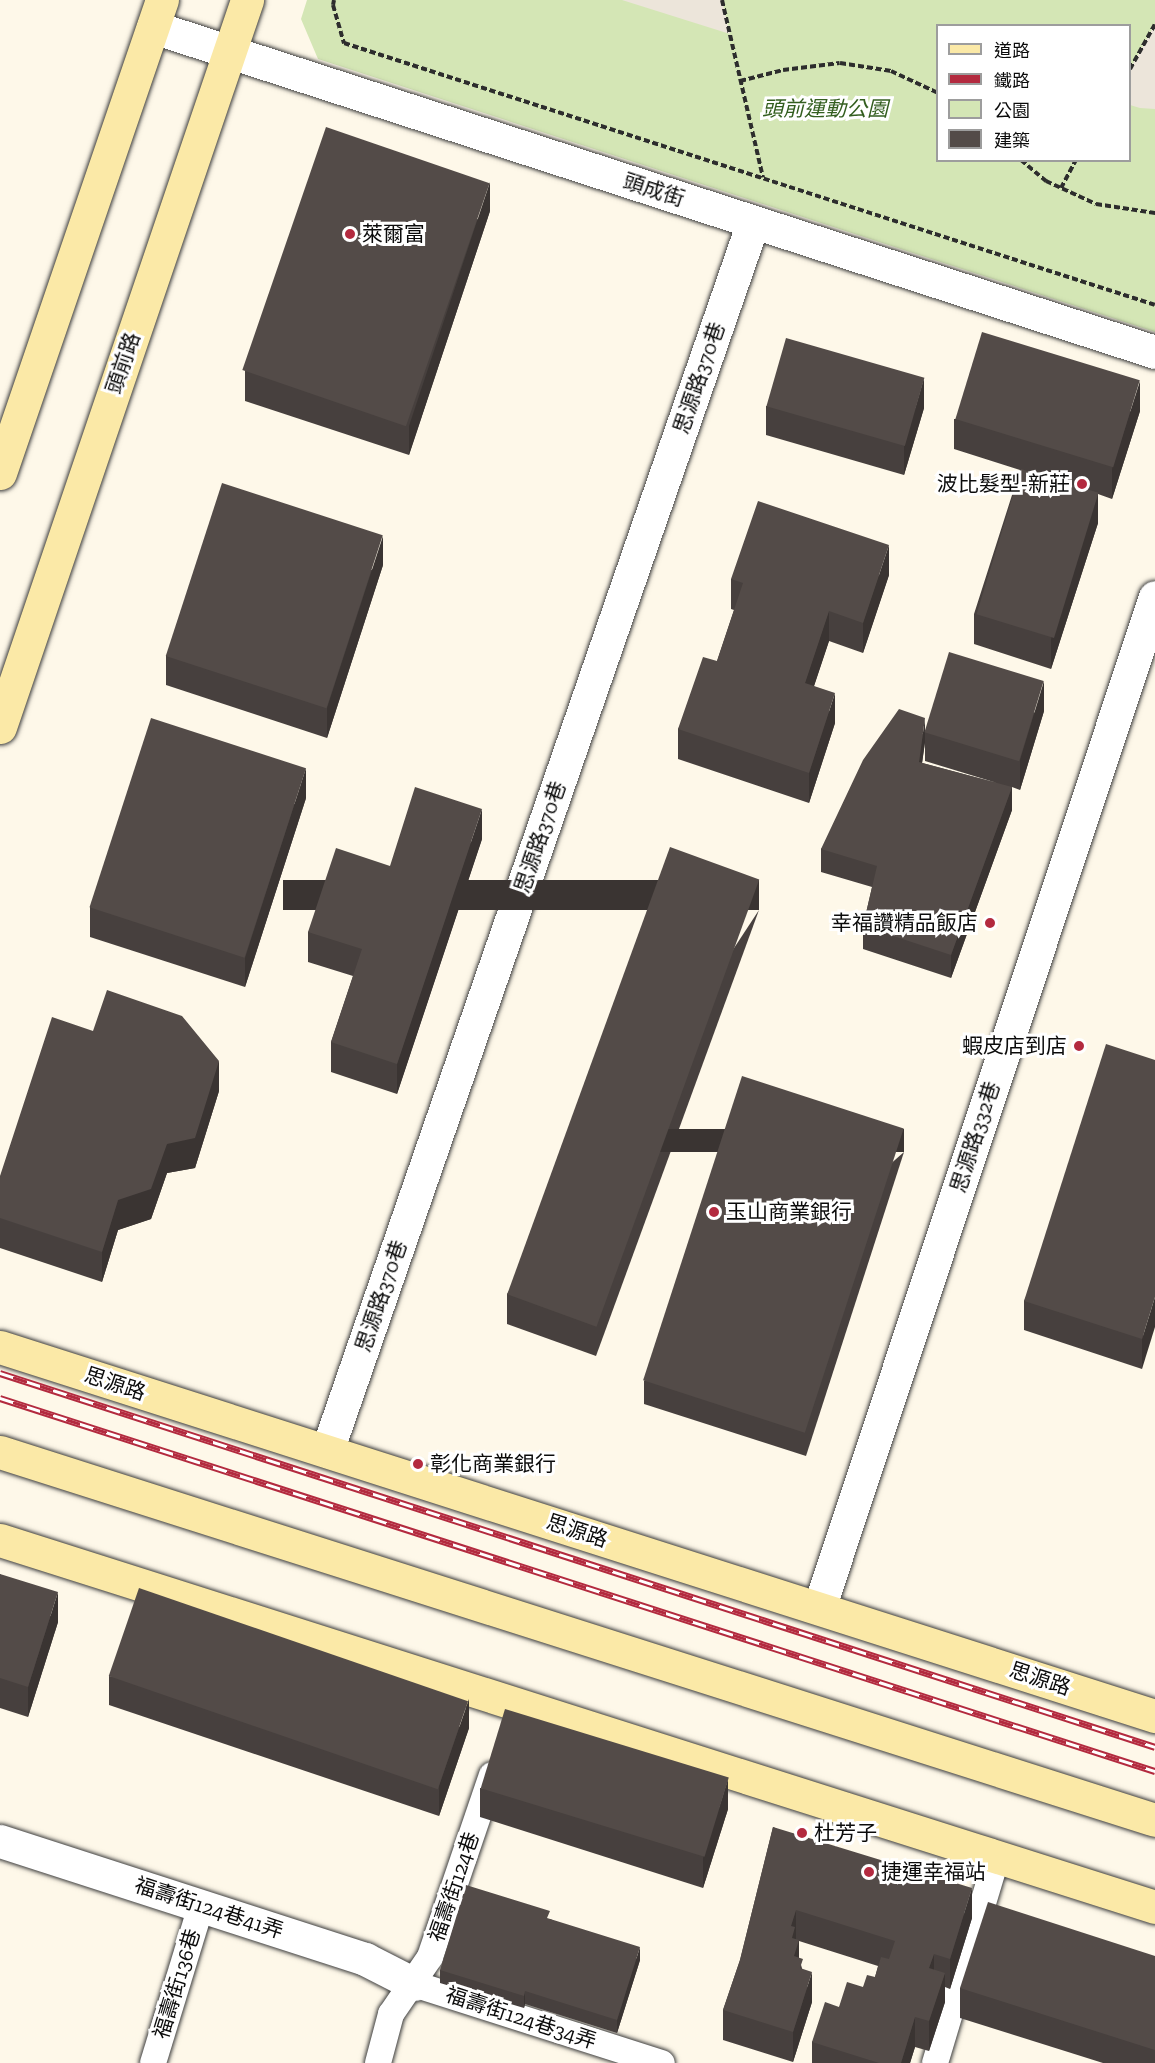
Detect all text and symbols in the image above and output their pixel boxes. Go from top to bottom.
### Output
legend [936,24,1131,162]
text: 道路 [994,40,1030,62]
text: 鐵路 [994,70,1030,92]
park label: 頭前運動公園 [762,96,888,122]
text: 公園 [994,100,1030,122]
text: 建築 [994,130,1030,152]
street label: 頭成街 [620,168,688,212]
place label: 萊爾富 [362,221,425,247]
marker: 萊爾富 [343,227,357,241]
street label: 思源路370巷 [668,319,730,437]
street label: 頭前路 [101,329,145,397]
place label: 波比髮型-新莊 [937,471,1070,497]
marker: 波比髮型-新莊 [1075,477,1089,491]
street label: 思源路370巷 [509,778,571,896]
place label: 幸福讚精品飯店 [831,910,978,936]
marker: 幸福讚精品飯店 [983,916,997,930]
place label: 蝦皮店到店 [962,1033,1067,1059]
marker: 蝦皮店到店 [1072,1039,1086,1053]
street label: 思源路332巷 [945,1078,1005,1196]
place label: 玉山商業銀行 [726,1199,852,1225]
marker: 玉山商業銀行 [707,1205,721,1219]
street label: 思源路370巷 [350,1237,412,1355]
street label: 思源路 [81,1362,149,1406]
place label: 彰化商業銀行 [430,1451,556,1477]
marker: 彰化商業銀行 [411,1457,425,1471]
street label: 思源路 [543,1509,611,1553]
street label: 思源路 [1006,1657,1074,1701]
place label: 杜芳子 [814,1820,877,1846]
marker: 杜芳子 [795,1826,809,1840]
street label: 福壽街124巷 [423,1829,485,1945]
place label: 捷運幸福站 [881,1859,986,1885]
marker: 捷運幸福站 [862,1865,876,1879]
street label: 福壽街124巷41弄 [132,1872,286,1944]
street label: 福壽街136巷 [148,1926,206,2042]
street label: 福壽街124巷34弄 [443,1982,599,2054]

